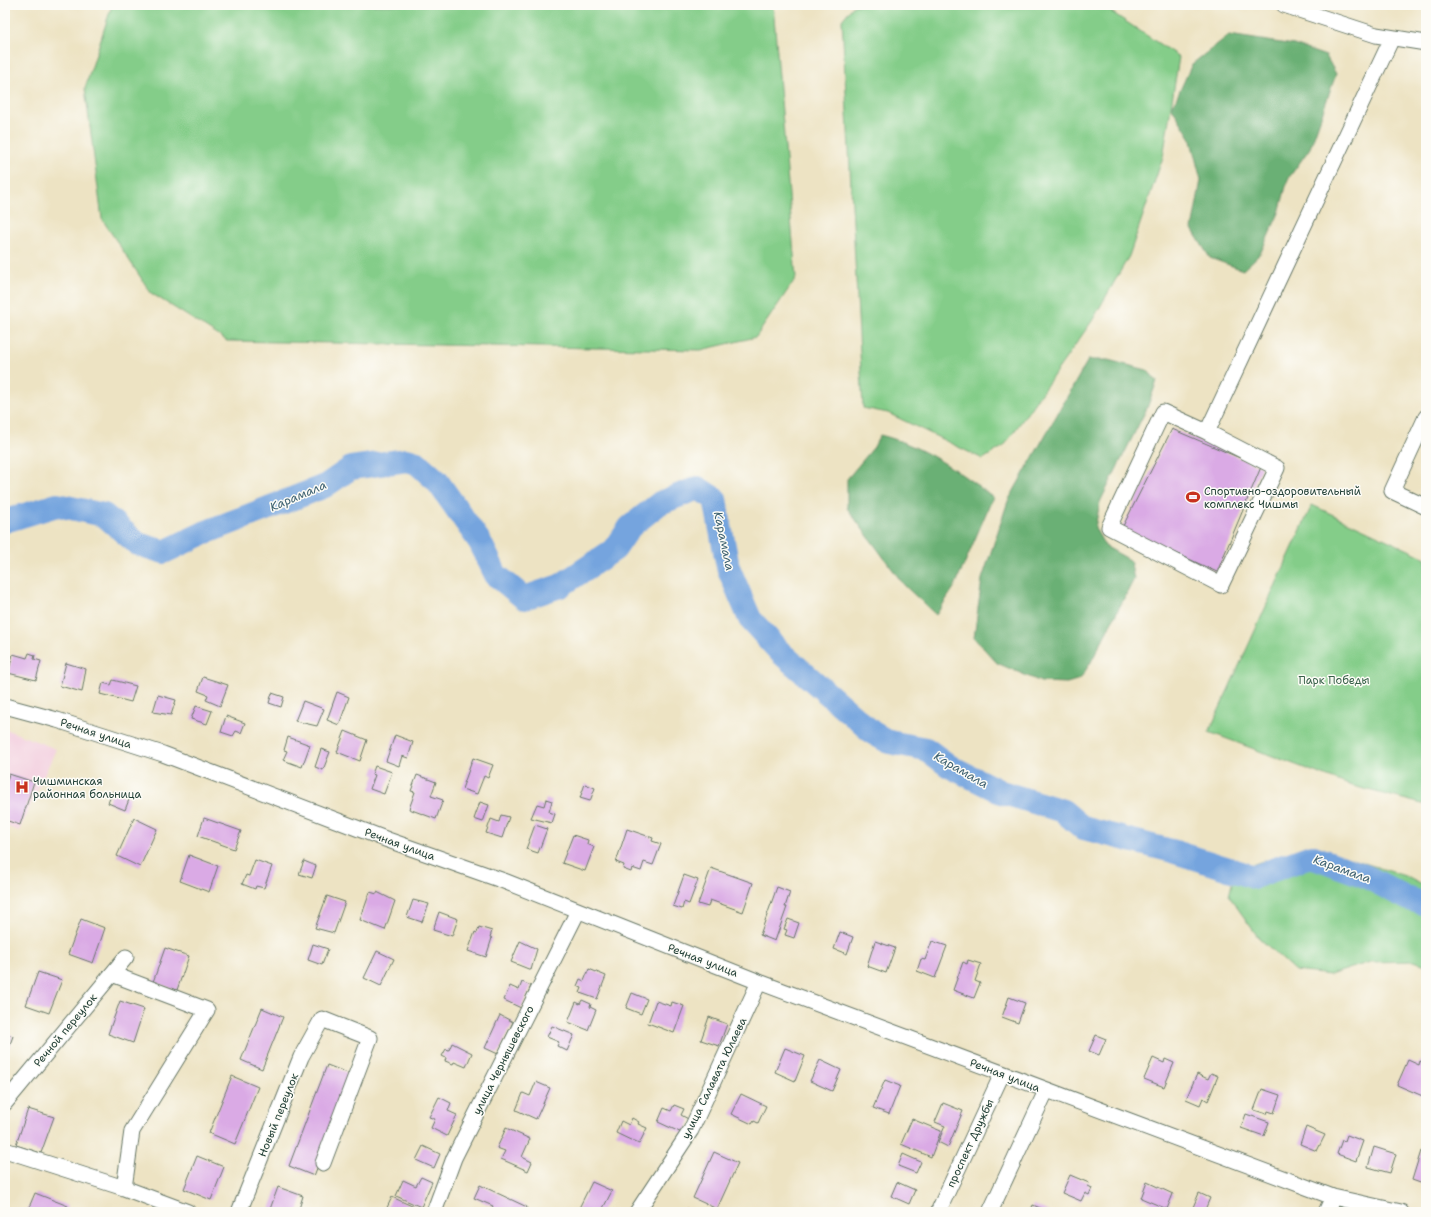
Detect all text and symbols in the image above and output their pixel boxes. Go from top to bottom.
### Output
water label: Карамала [267,477,329,515]
place label: Спортивно-оздоровительный комплекс Чишмы [1204,484,1361,512]
sports icon: Спортивно-оздоровительный комплекс Чишмы [1185,489,1201,505]
water label: Карамала [710,510,738,572]
park label: Парк Победы [1298,673,1370,688]
street label: Речная улица [58,715,134,752]
water label: Карамала [931,748,991,792]
place label: Чишминская районная больница [33,774,142,802]
hospital icon: Чишминская районная больница [14,779,30,795]
street label: Речная улица [362,825,437,864]
water label: Карамала [1311,851,1373,887]
street label: Речная улица [666,940,740,981]
street label: Речной переулок [30,990,101,1070]
street label: улица Чернышевского [469,1003,538,1117]
street label: улица Салавата Юлаева [678,1015,751,1141]
street label: Речная улица [968,1055,1042,1096]
street label: Новый переулок [255,1071,302,1159]
street label: проспект Дружбы [943,1097,998,1190]

